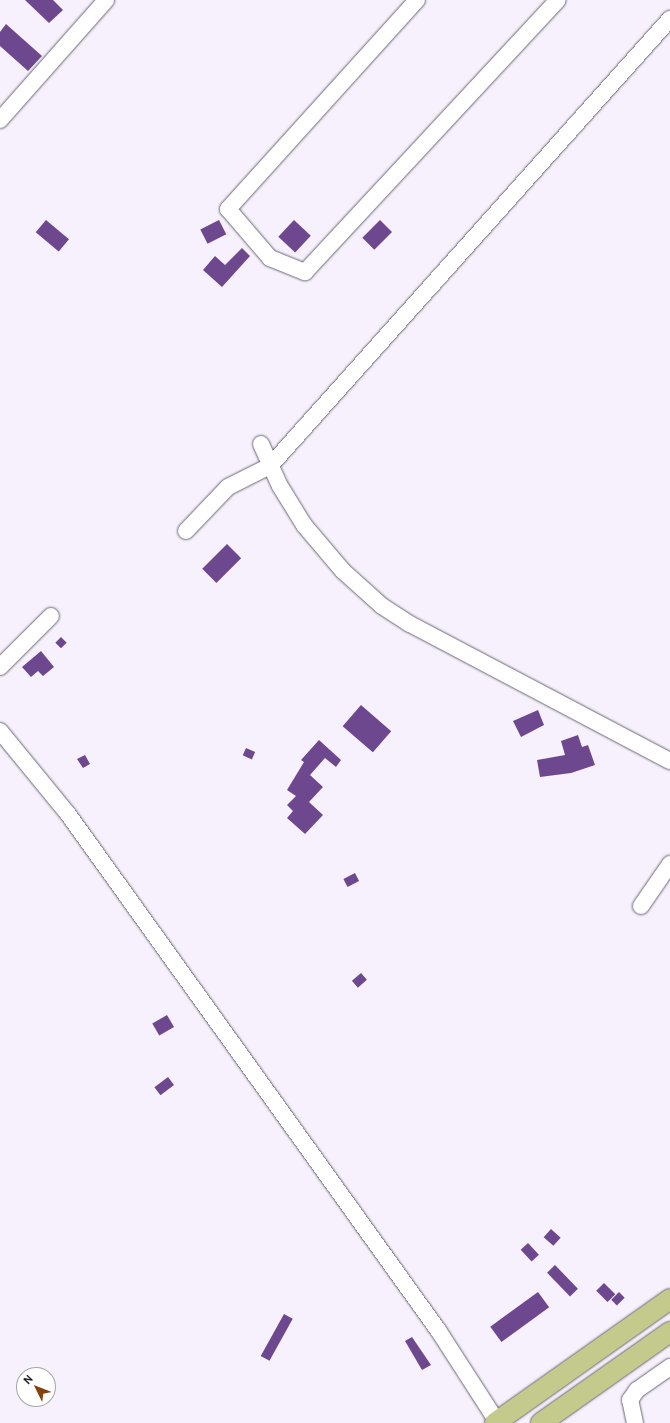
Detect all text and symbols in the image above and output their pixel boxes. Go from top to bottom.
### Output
north arrow [16,1367,56,1407]
text: N [20,1372,36,1387]

